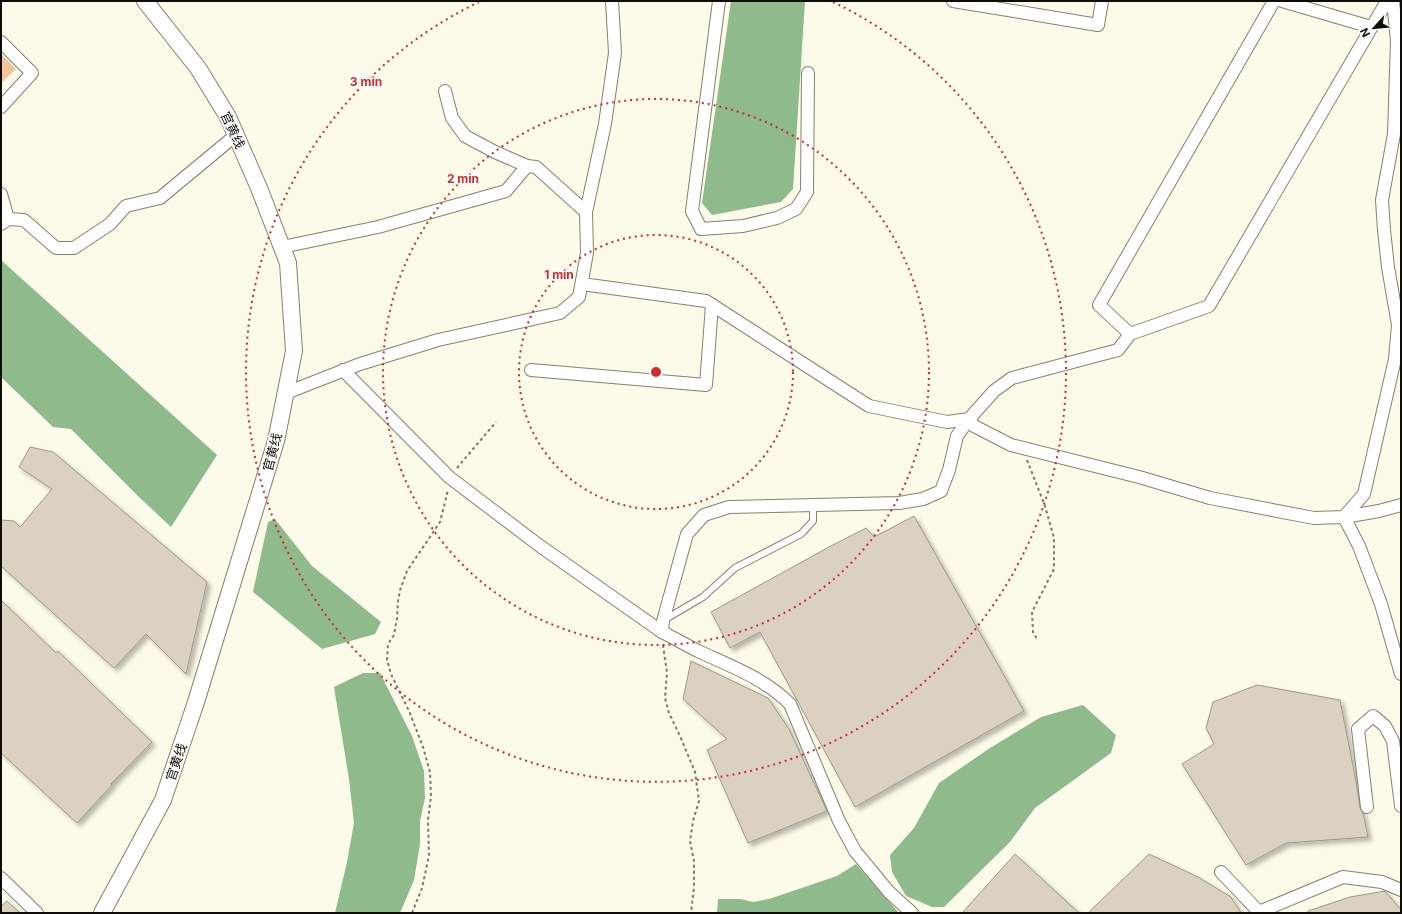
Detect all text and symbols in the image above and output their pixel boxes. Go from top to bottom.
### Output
north arrow [1354,8,1394,48]
text: N [1357,26,1373,39]
text: 3 min [350,74,382,89]
street label: 官黄线 [218,109,248,151]
text: 2 min [447,171,479,186]
text: 1 min [544,267,574,282]
centre of rings [649,365,663,379]
street label: 官黄线 [259,431,285,473]
street label: 官黄线 [162,741,190,783]

